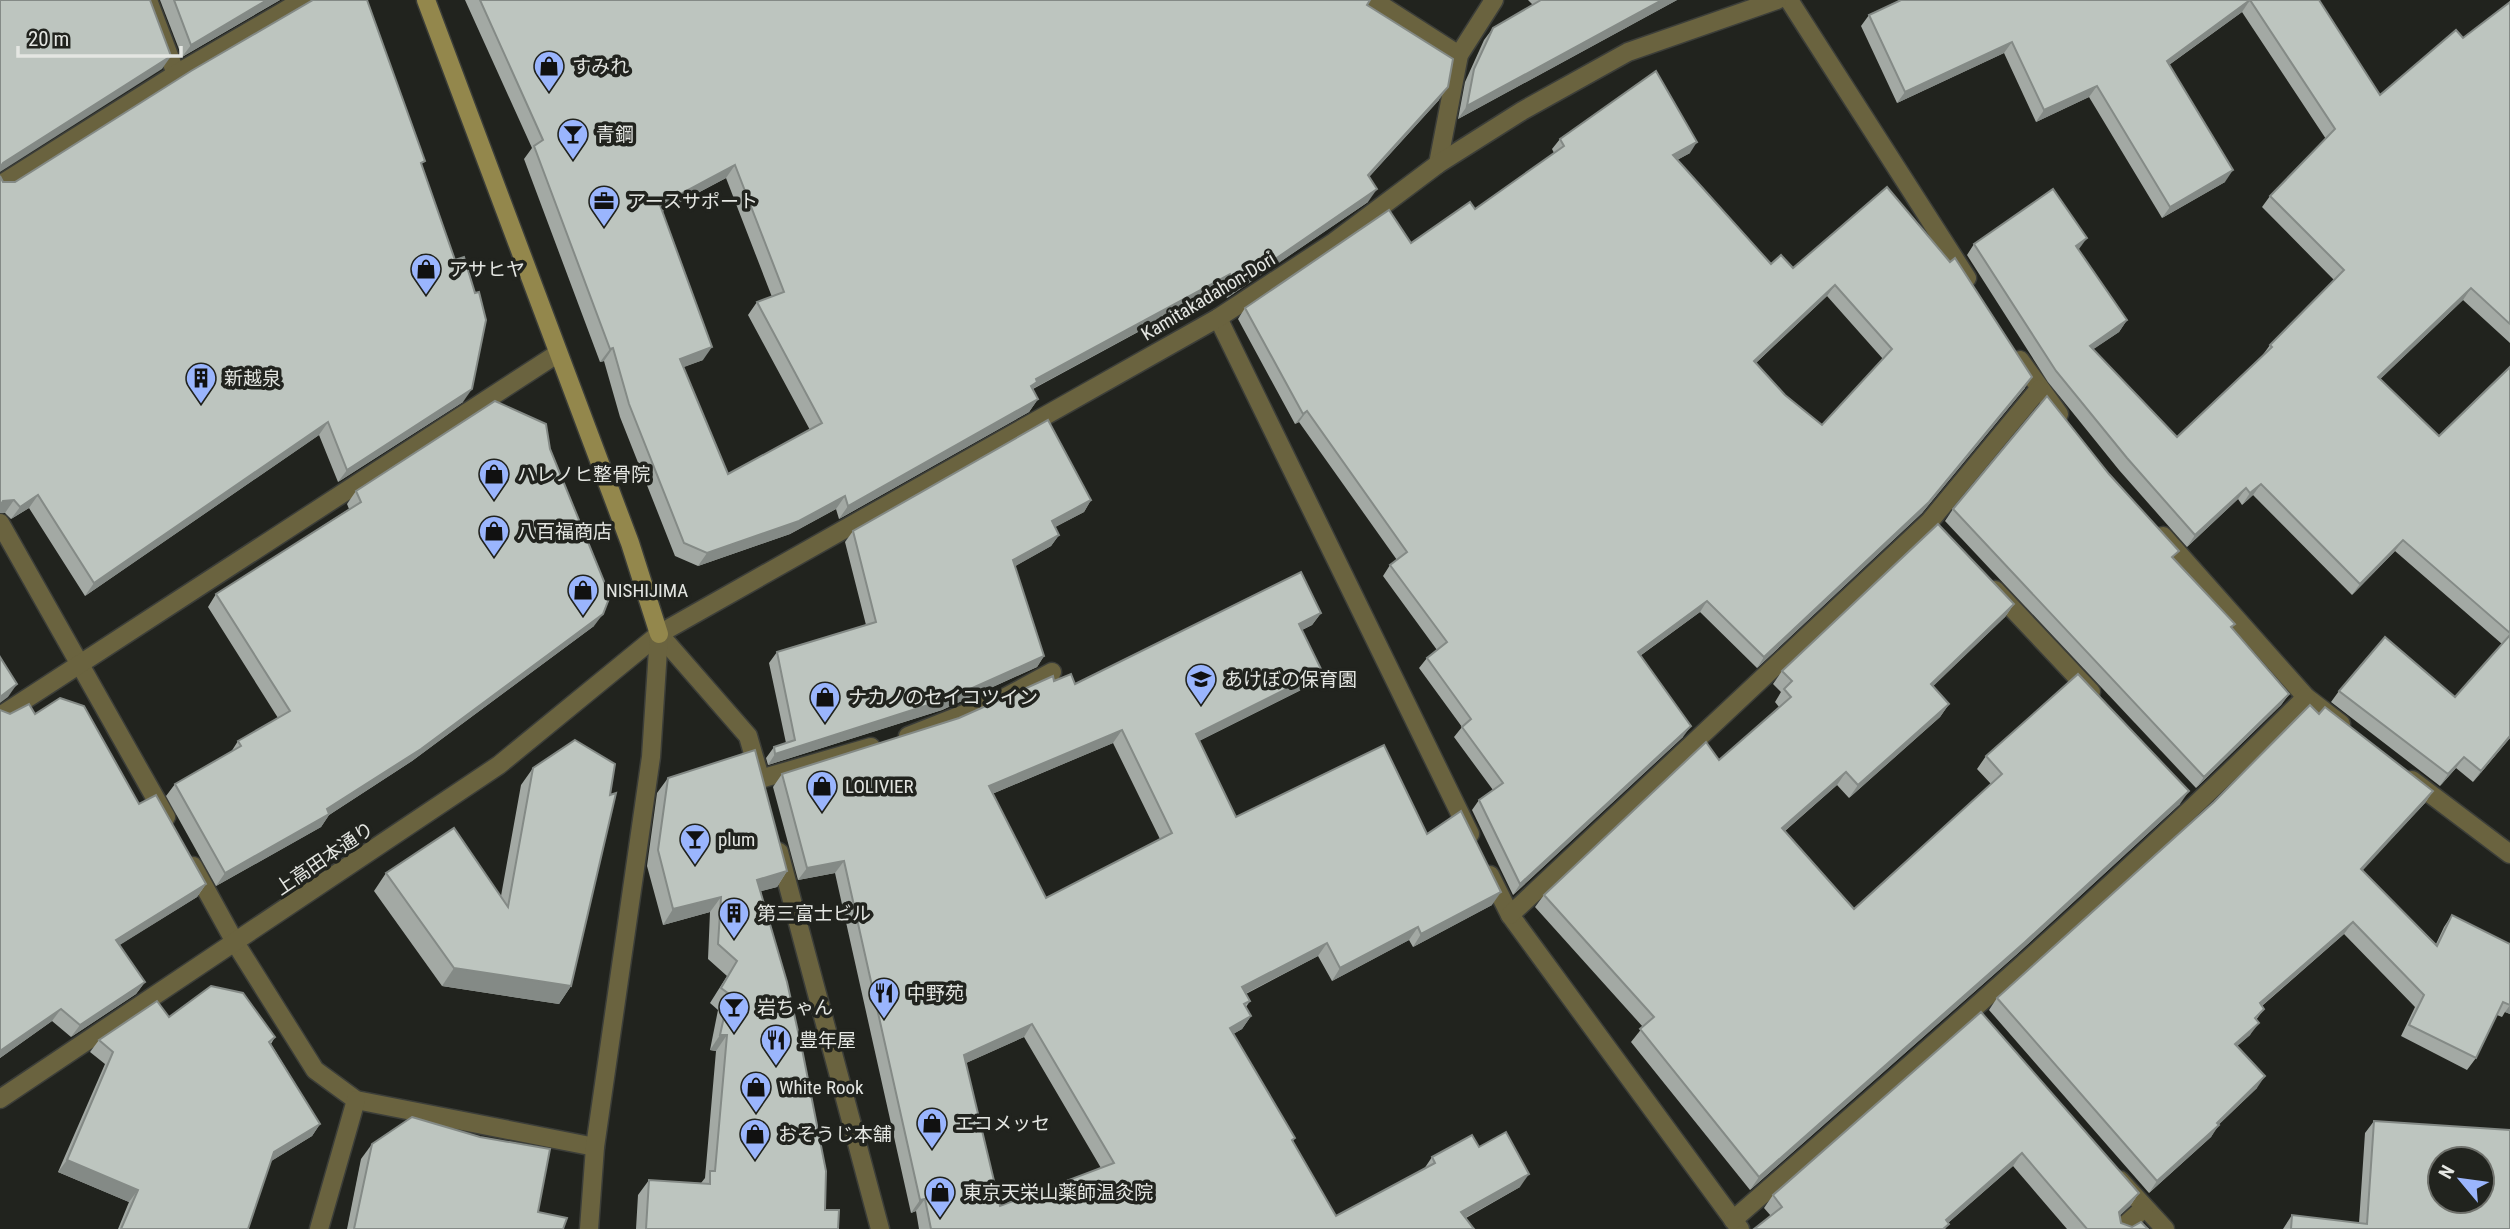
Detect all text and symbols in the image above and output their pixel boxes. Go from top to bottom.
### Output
scale bar [18,14,180,58]
text: 20 m [28,27,69,51]
shop icon: すみれ [532,49,566,93]
place label: すみれ [572,55,629,78]
bar icon: 青鋼 [556,117,590,161]
place label: 青鋼 [596,123,634,146]
office icon: アースサポート [587,184,621,228]
place label: アースサポート [627,190,758,213]
street label: Kamitakadahon-Dori [1137,247,1279,345]
shop icon: アサヒヤ [409,252,443,296]
place label: アサヒヤ [449,258,525,281]
building icon: 新越泉 [184,361,218,405]
place label: 新越泉 [224,367,281,390]
shop icon: ハレノヒ整骨院 [477,457,511,501]
place label: ハレノヒ整骨院 [517,463,650,486]
shop icon: 八百福商店 [477,514,511,558]
place label: 八百福商店 [517,520,612,543]
shop icon: NISHIJIMA [566,573,600,617]
place label: NISHIJIMA [606,579,688,602]
school or university icon: あけぼの保育園 [1184,662,1218,706]
place label: あけぼの保育園 [1224,668,1357,691]
shop icon: ナカノのセイコツイン [808,680,842,724]
place label: ナカノのセイコツイン [848,686,1038,709]
shop icon: LOLIVIER [805,769,839,813]
place label: LOLIVIER [845,775,914,798]
street label: 上高田本通り [271,817,378,900]
bar icon: plum [678,822,712,866]
place label: plum [718,828,755,851]
building icon: 第三富士ビル [717,896,751,940]
place label: 第三富士ビル [757,902,871,925]
restaurant icon: 中野苑 [867,976,901,1020]
place label: 中野苑 [907,982,964,1005]
bar icon: 岩ちゃん [717,990,751,1034]
place label: 岩ちゃん [757,996,833,1019]
restaurant icon: 豊年屋 [759,1023,793,1067]
place label: 豊年屋 [799,1029,856,1052]
shop icon: White Rook [739,1070,773,1114]
place label: White Rook [779,1076,864,1099]
shop icon: エコメッセ [915,1106,949,1150]
place label: エコメッセ [955,1112,1050,1135]
shop icon: おそうじ本舗 [738,1117,772,1161]
place label: おそうじ本舗 [778,1123,892,1146]
north arrow [2426,1145,2496,1215]
text: N [2434,1161,2459,1183]
shop icon: 東京天栄山薬師温灸院 [923,1175,957,1219]
place label: 東京天栄山薬師温灸院 [963,1181,1153,1204]

